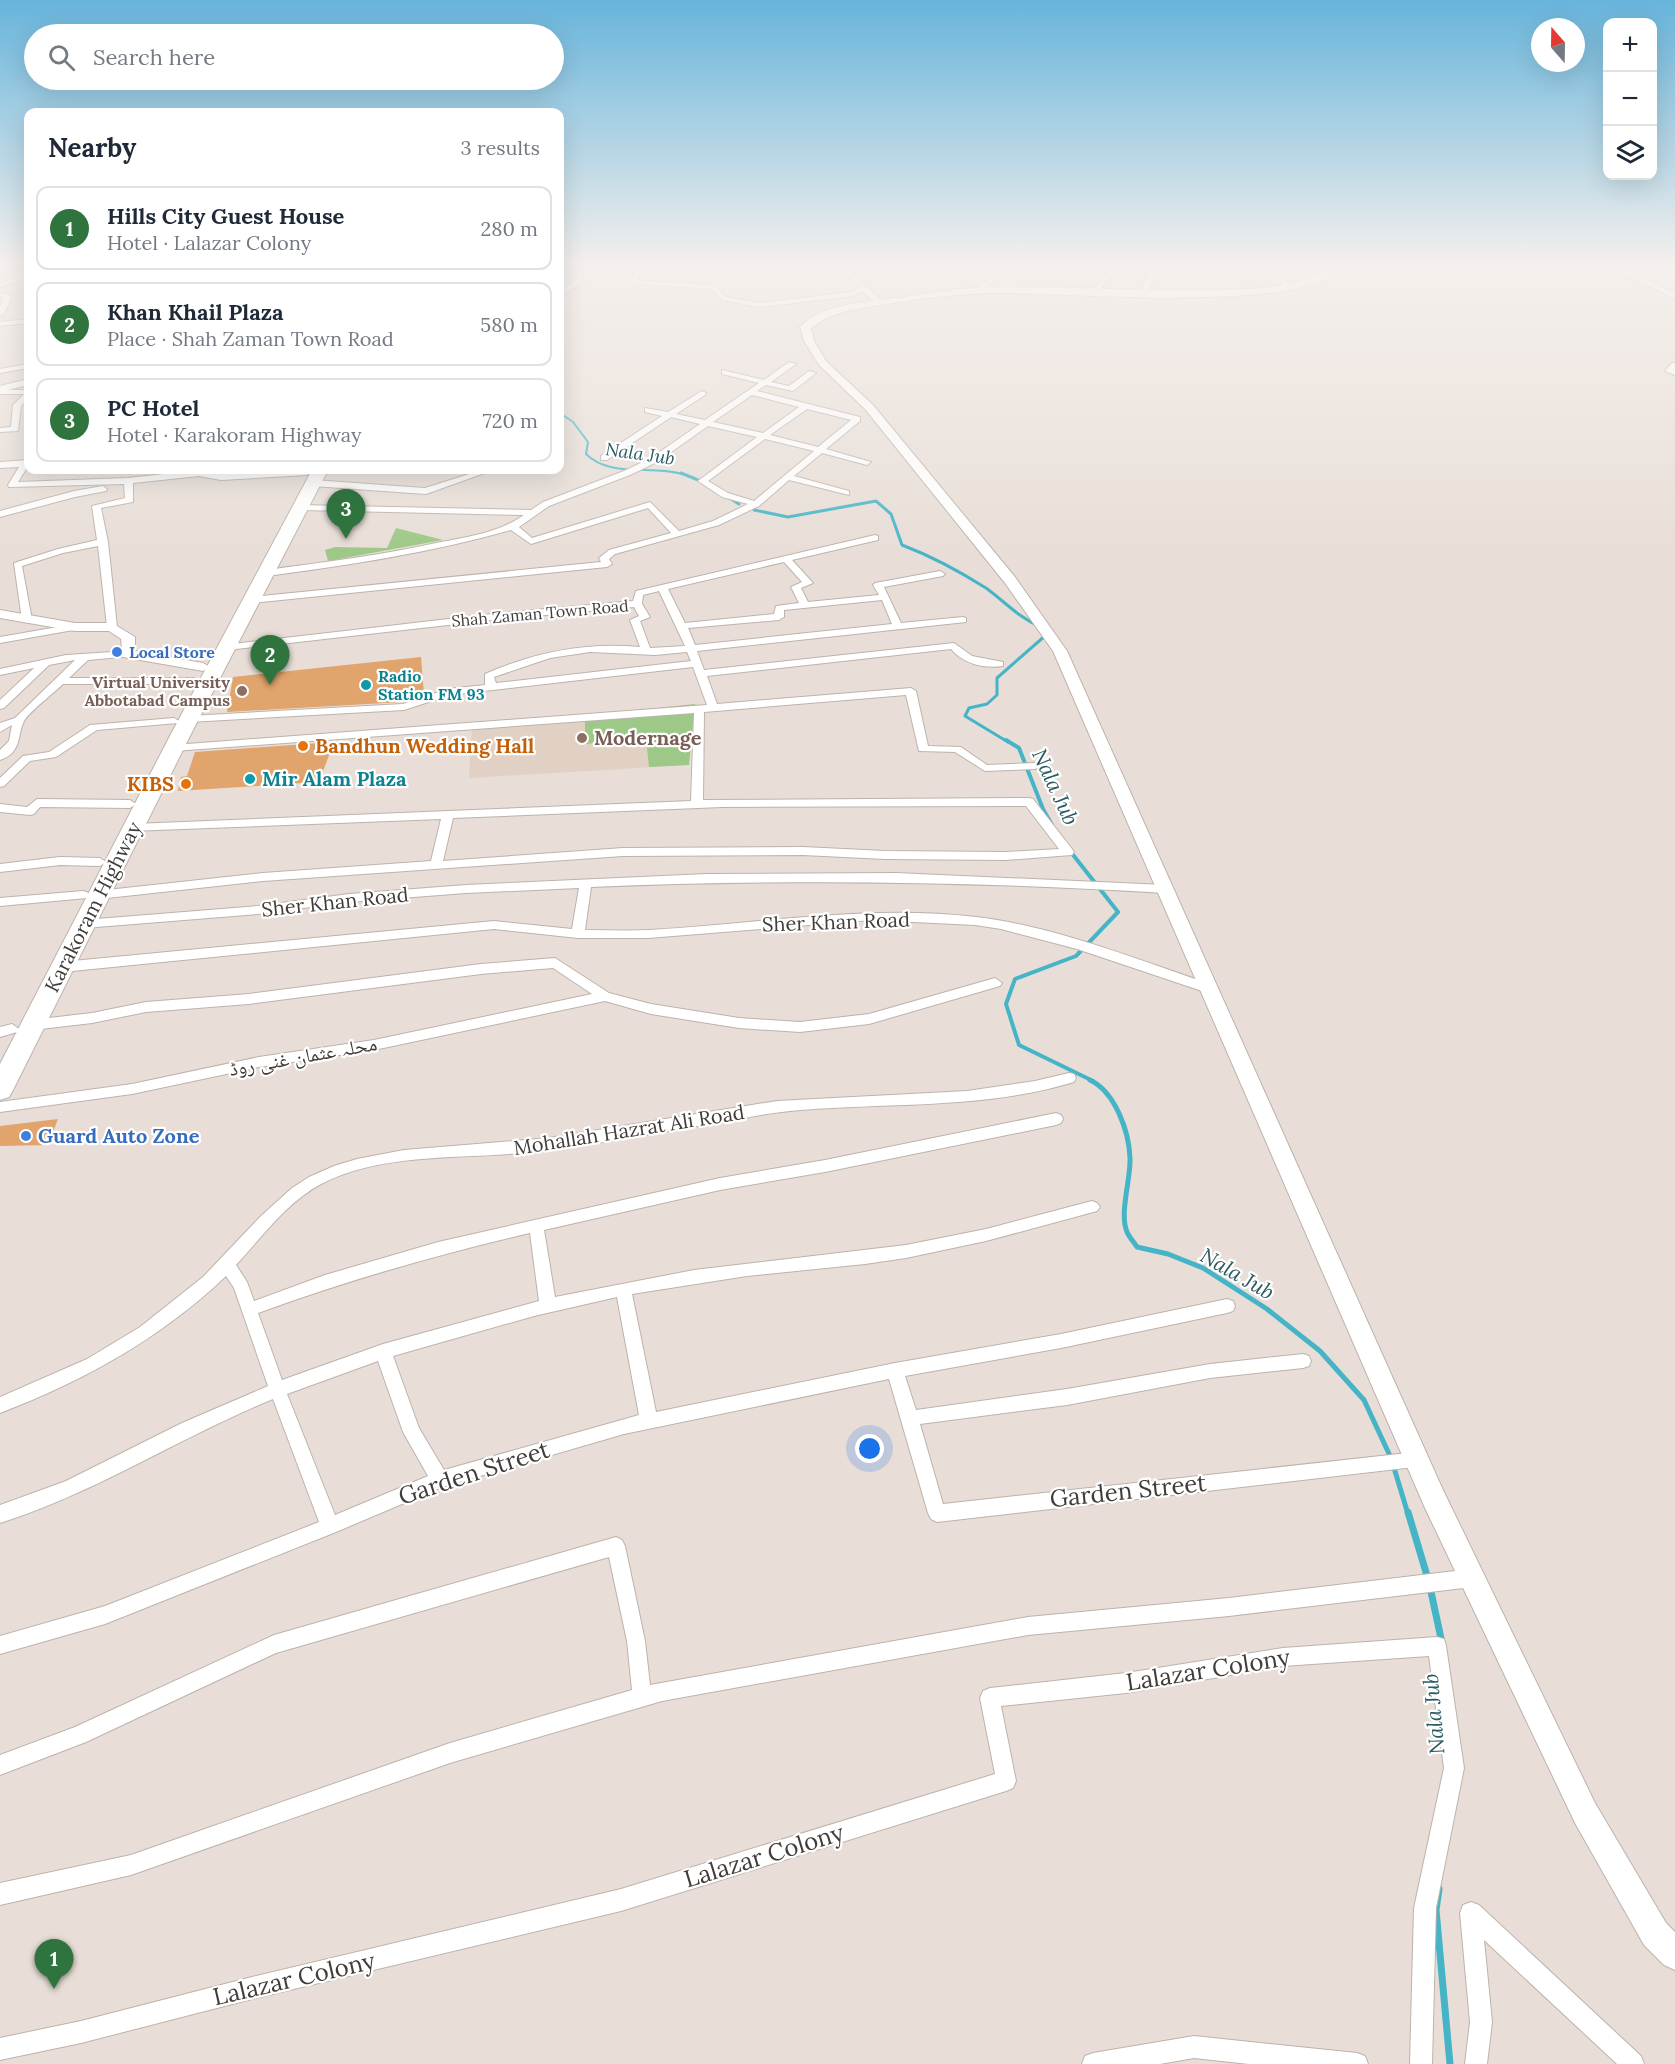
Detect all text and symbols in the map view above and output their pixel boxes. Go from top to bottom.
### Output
north arrow [1531,18,1585,72]
map controls [1603,18,1657,180]
button: + [1603,18,1657,72]
search box [24,24,564,90]
icon: search [45,41,78,74]
text: Search here [93,43,215,71]
button: − [1603,72,1657,126]
button: layers [1603,126,1657,180]
text: Nearby [48,131,136,164]
text: 3 results [461,135,540,160]
text: Hills City Guest House [107,202,344,230]
text: 1 [65,216,74,241]
text: 280 m [480,216,538,241]
text: Hotel · Lalazar Colony [107,230,311,255]
text: Khan Khail Plaza [107,298,284,326]
text: 2 [64,312,75,337]
text: 580 m [480,312,538,337]
text: Place · Shah Zaman Town Road [107,326,394,351]
text: PC Hotel [107,394,199,422]
text: 3 [64,408,75,433]
text: 720 m [482,408,538,433]
text: Hotel · Karakoram Highway [107,422,362,447]
water label: Nala Jub [604,437,676,470]
pin: 3 [326,490,366,539]
street label: Shah Zaman Town Road [451,595,630,631]
pin: 2 [250,636,290,685]
place label: Local Store [129,642,215,662]
marker: Local Store [110,645,124,659]
place label: Radio Station FM 93 [378,666,485,704]
place label: Virtual University Abbotabad Campus [84,672,230,710]
marker: Radio Station FM 93 [359,678,373,692]
marker: Virtual University Abbotabad Campus [235,684,249,698]
place label: Modernage [594,725,702,750]
marker: Modernage [575,731,589,745]
place label: Bandhun Wedding Hall [315,733,534,758]
marker: Bandhun Wedding Hall [296,739,310,753]
water label: Nala Jub [1026,744,1085,829]
place label: Mir Alam Plaza [262,766,407,791]
place label: KIBS [127,771,174,796]
marker: Mir Alam Plaza [243,772,257,786]
marker: KIBS [179,777,193,791]
street label: Karakoram Highway [39,817,147,996]
street label: Sher Khan Road [260,881,410,922]
street label: Sher Khan Road [762,906,910,937]
street label: محلہ عثمان غنی روڈ [227,1030,379,1081]
street label: Mohallah Hazrat Ali Road [512,1099,746,1160]
place label: Guard Auto Zone [38,1123,200,1148]
marker: Guard Auto Zone [19,1129,33,1143]
water label: Nala Jub [1195,1242,1279,1306]
street label: Garden Street [394,1433,554,1512]
your location [855,1434,884,1463]
street label: Garden Street [1048,1467,1208,1514]
street label: Lalazar Colony [1124,1641,1292,1698]
water label: Nala Jub [1417,1672,1450,1756]
street label: Lalazar Colony [680,1816,848,1895]
pin: 1 [34,1940,74,1989]
street label: Lalazar Colony [210,1945,378,2012]

